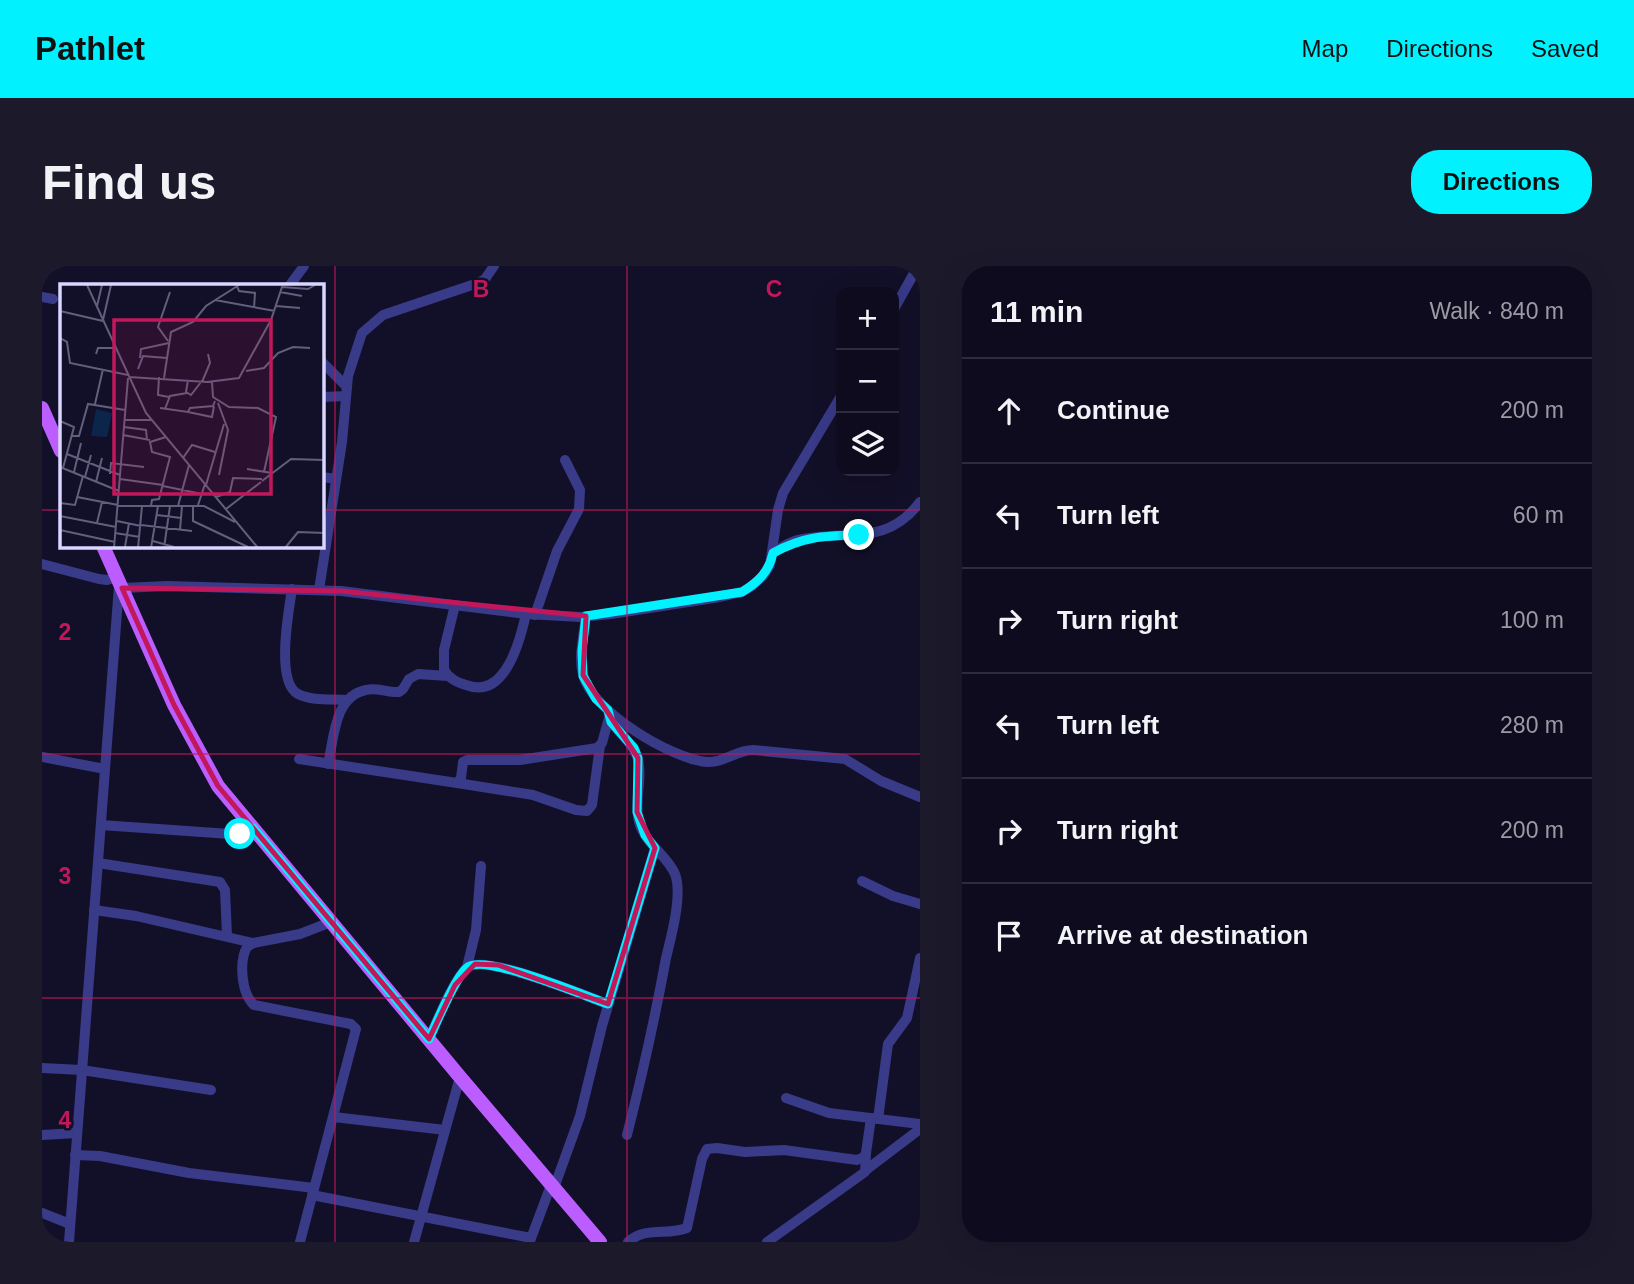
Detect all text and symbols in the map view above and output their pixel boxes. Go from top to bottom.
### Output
text: Pathlet [35,30,145,67]
text: Map [1302,35,1348,62]
text: Directions [1386,35,1493,62]
text: Saved [1531,35,1599,62]
button: Directions [1411,150,1592,214]
text: Find us [42,155,216,209]
text: B [473,276,489,302]
text: C [766,276,782,302]
inset map [60,284,324,548]
map controls [836,287,899,476]
button: + [836,287,899,350]
text: 11 min [990,295,1083,328]
text: Walk · 840 m [1429,298,1564,324]
button: − [836,350,899,413]
icon: ahead [990,392,1028,430]
text: Continue [1057,395,1170,425]
text: 200 m [1500,397,1564,423]
button: layers [836,413,899,476]
icon: left [990,497,1028,535]
text: Turn left [1057,500,1159,530]
text: 60 m [1513,502,1564,528]
route end [843,519,874,550]
icon: right [990,602,1028,640]
text: Turn right [1057,605,1178,635]
text: 100 m [1500,607,1564,633]
text: 2 [59,619,71,645]
icon: left [990,707,1028,745]
text: Turn left [1057,710,1159,740]
text: 280 m [1500,712,1564,738]
icon: right [990,812,1028,850]
text: Turn right [1057,815,1178,845]
text: 200 m [1500,817,1564,843]
route start [224,818,255,849]
text: 3 [59,863,71,889]
icon: arrive [990,917,1028,955]
text: Arrive at destination [1057,920,1308,950]
text: 4 [59,1107,72,1133]

